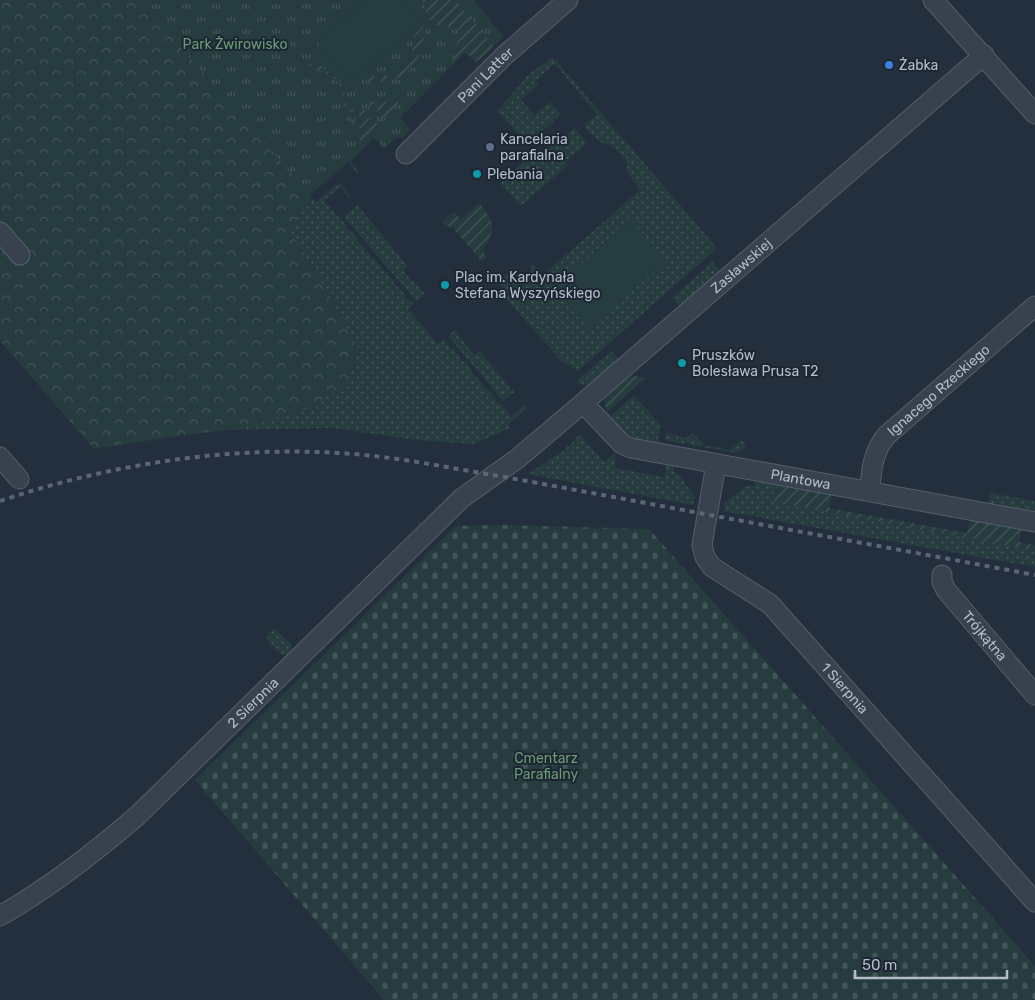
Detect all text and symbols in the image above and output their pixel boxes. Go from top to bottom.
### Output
park label: Park Żwirowisko [183,36,287,53]
street label: Pani Latter [454,43,517,106]
place label: Żabka [899,57,938,74]
marker: Żabka [883,59,895,71]
place label: Kancelaria parafialna [500,131,568,164]
marker: Kancelaria parafialna [484,141,496,153]
place label: Plebania [487,166,543,183]
marker: Plebania [471,168,483,180]
street label: Zasławskiej [708,235,775,297]
place label: Plac im. Kardynała Stefana Wyszyńskiego [455,269,601,302]
marker: Plac im. Kardynała Stefana Wyszyńskiego [439,279,451,291]
street label: Ignacego Rzeckiego [884,341,994,440]
place label: Pruszków Bolesława Prusa T2 [692,347,819,380]
marker: Pruszków Bolesława Prusa T2 [676,357,688,369]
street label: Plantowa [769,466,832,493]
street label: Trójkątna [958,608,1010,665]
street label: 1 Sierpnia [817,659,872,717]
street label: 2 Sierpnia [224,674,282,732]
park label: Cmentarz Parafialny [514,750,578,783]
scale bar [855,948,1008,980]
text: 50 m [862,956,897,974]

